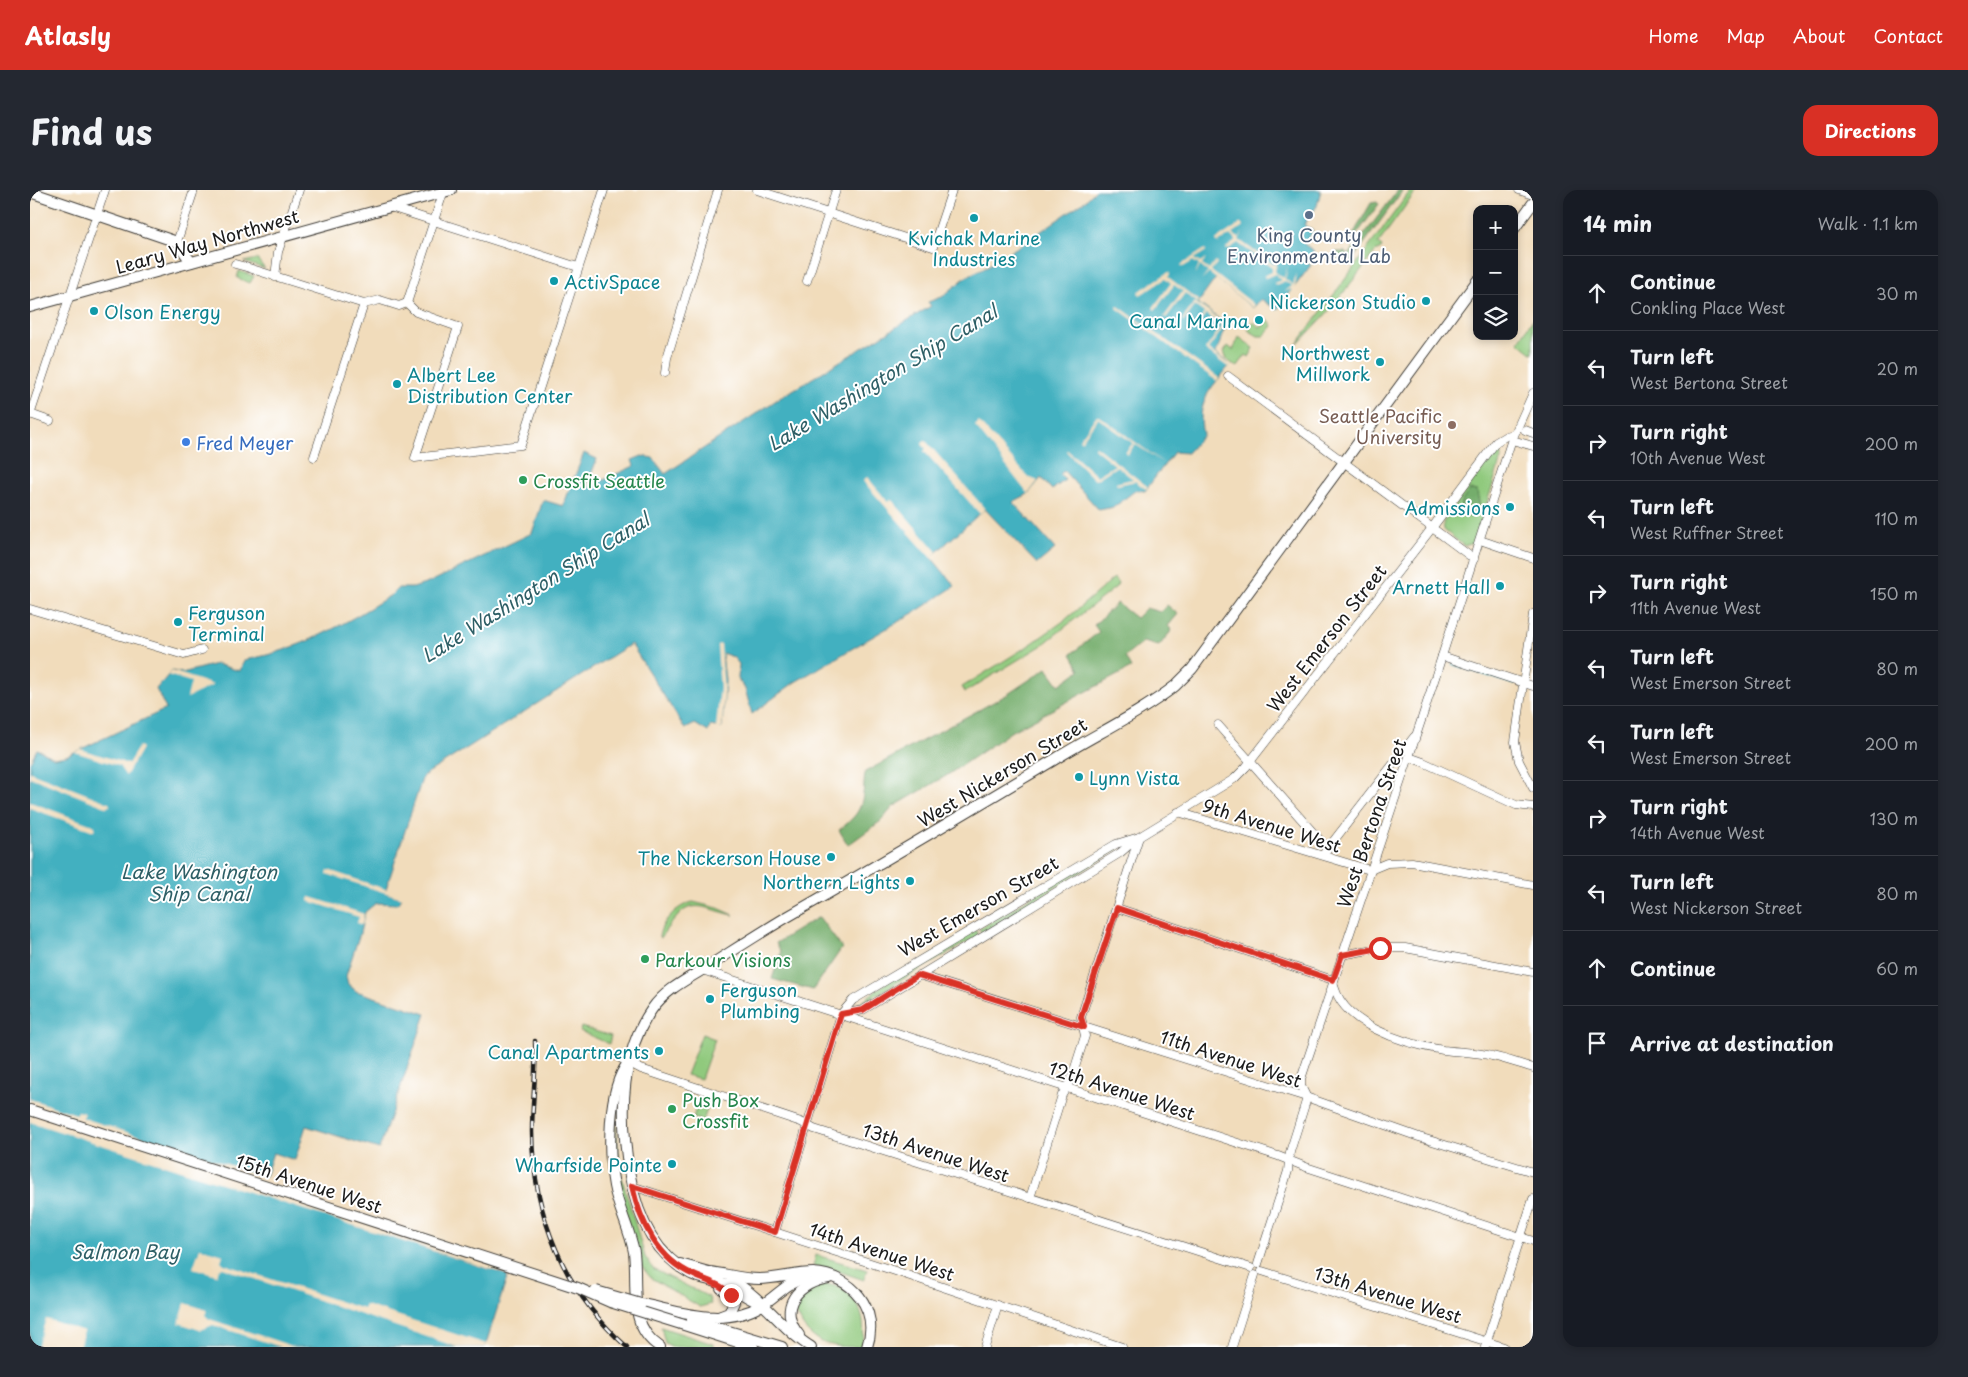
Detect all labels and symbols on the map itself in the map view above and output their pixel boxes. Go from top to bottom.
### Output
street label: Leary Way Northwest [112,202,302,280]
marker: King County Environmental Lab [1303,209,1315,221]
marker: Kvichak Marine Industries [968,212,980,224]
place label: King County Environmental Lab [1227,221,1391,269]
place label: Kvichak Marine Industries [908,224,1040,272]
place label: ActivSpace [564,268,660,295]
marker: ActivSpace [548,275,560,287]
place label: Nickerson Studio [1269,288,1416,315]
marker: Nickerson Studio [1420,295,1432,307]
water label: Lake Washington Ship Canal [762,296,1005,457]
place label: Olson Energy [104,298,221,325]
marker: Olson Energy [88,305,100,317]
place label: Canal Marina [1129,307,1250,334]
marker: Canal Marina [1253,314,1265,326]
place label: Northwest Millwork [1281,339,1370,387]
marker: Northwest Millwork [1374,356,1386,368]
place label: Albert Lee Distribution Center [407,361,573,409]
marker: Albert Lee Distribution Center [391,378,403,390]
place label: Seattle Pacific University [1319,402,1442,450]
marker: Seattle Pacific University [1446,419,1458,431]
place label: Fred Meyer [196,429,294,456]
marker: Fred Meyer [180,436,192,448]
place label: Crossfit Seattle [533,467,665,494]
marker: Crossfit Seattle [517,474,529,486]
place label: Admissions [1405,494,1500,521]
marker: Admissions [1504,501,1516,513]
water label: Lake Washington Ship Canal [416,504,657,669]
street label: West Emerson Street [1260,558,1392,718]
place label: Arnett Hall [1392,573,1490,600]
marker: Arnett Hall [1494,580,1506,592]
place label: Ferguson Terminal [188,599,265,647]
marker: Ferguson Terminal [172,616,184,628]
street label: West Nickerson Street [912,711,1092,833]
street label: West Bertona Street [1329,735,1413,911]
place label: Lynn Vista [1089,764,1180,791]
marker: Lynn Vista [1073,771,1085,783]
street label: 9th Avenue West [1199,791,1345,859]
place label: The Nickerson House [638,844,821,871]
street label: West Emerson Street [893,849,1063,963]
marker: The Nickerson House [825,851,837,863]
water label: Lake Washington Ship Canal [121,857,279,907]
place label: Northern Lights [762,868,900,895]
marker: Northern Lights [904,875,916,887]
route start [1369,937,1392,960]
place label: Parkour Visions [655,946,791,973]
marker: Parkour Visions [639,953,651,965]
place label: Ferguson Plumbing [720,976,800,1024]
marker: Ferguson Plumbing [704,993,716,1005]
street label: 11th Avenue West [1157,1022,1305,1094]
place label: Canal Apartments [487,1038,649,1065]
marker: Canal Apartments [653,1045,665,1057]
street label: 12th Avenue West [1045,1054,1199,1126]
place label: Push Box Crossfit [682,1086,759,1134]
marker: Push Box Crossfit [666,1103,678,1115]
street label: 13th Avenue West [859,1116,1013,1188]
street label: 15th Avenue West [232,1147,386,1219]
place label: Wharfside Pointe [515,1151,662,1178]
marker: Wharfside Pointe [666,1158,678,1170]
street label: 14th Avenue West [806,1215,958,1287]
water label: Salmon Bay [71,1237,180,1265]
street label: 13th Avenue West [1311,1259,1465,1329]
route end [720,1284,743,1307]

